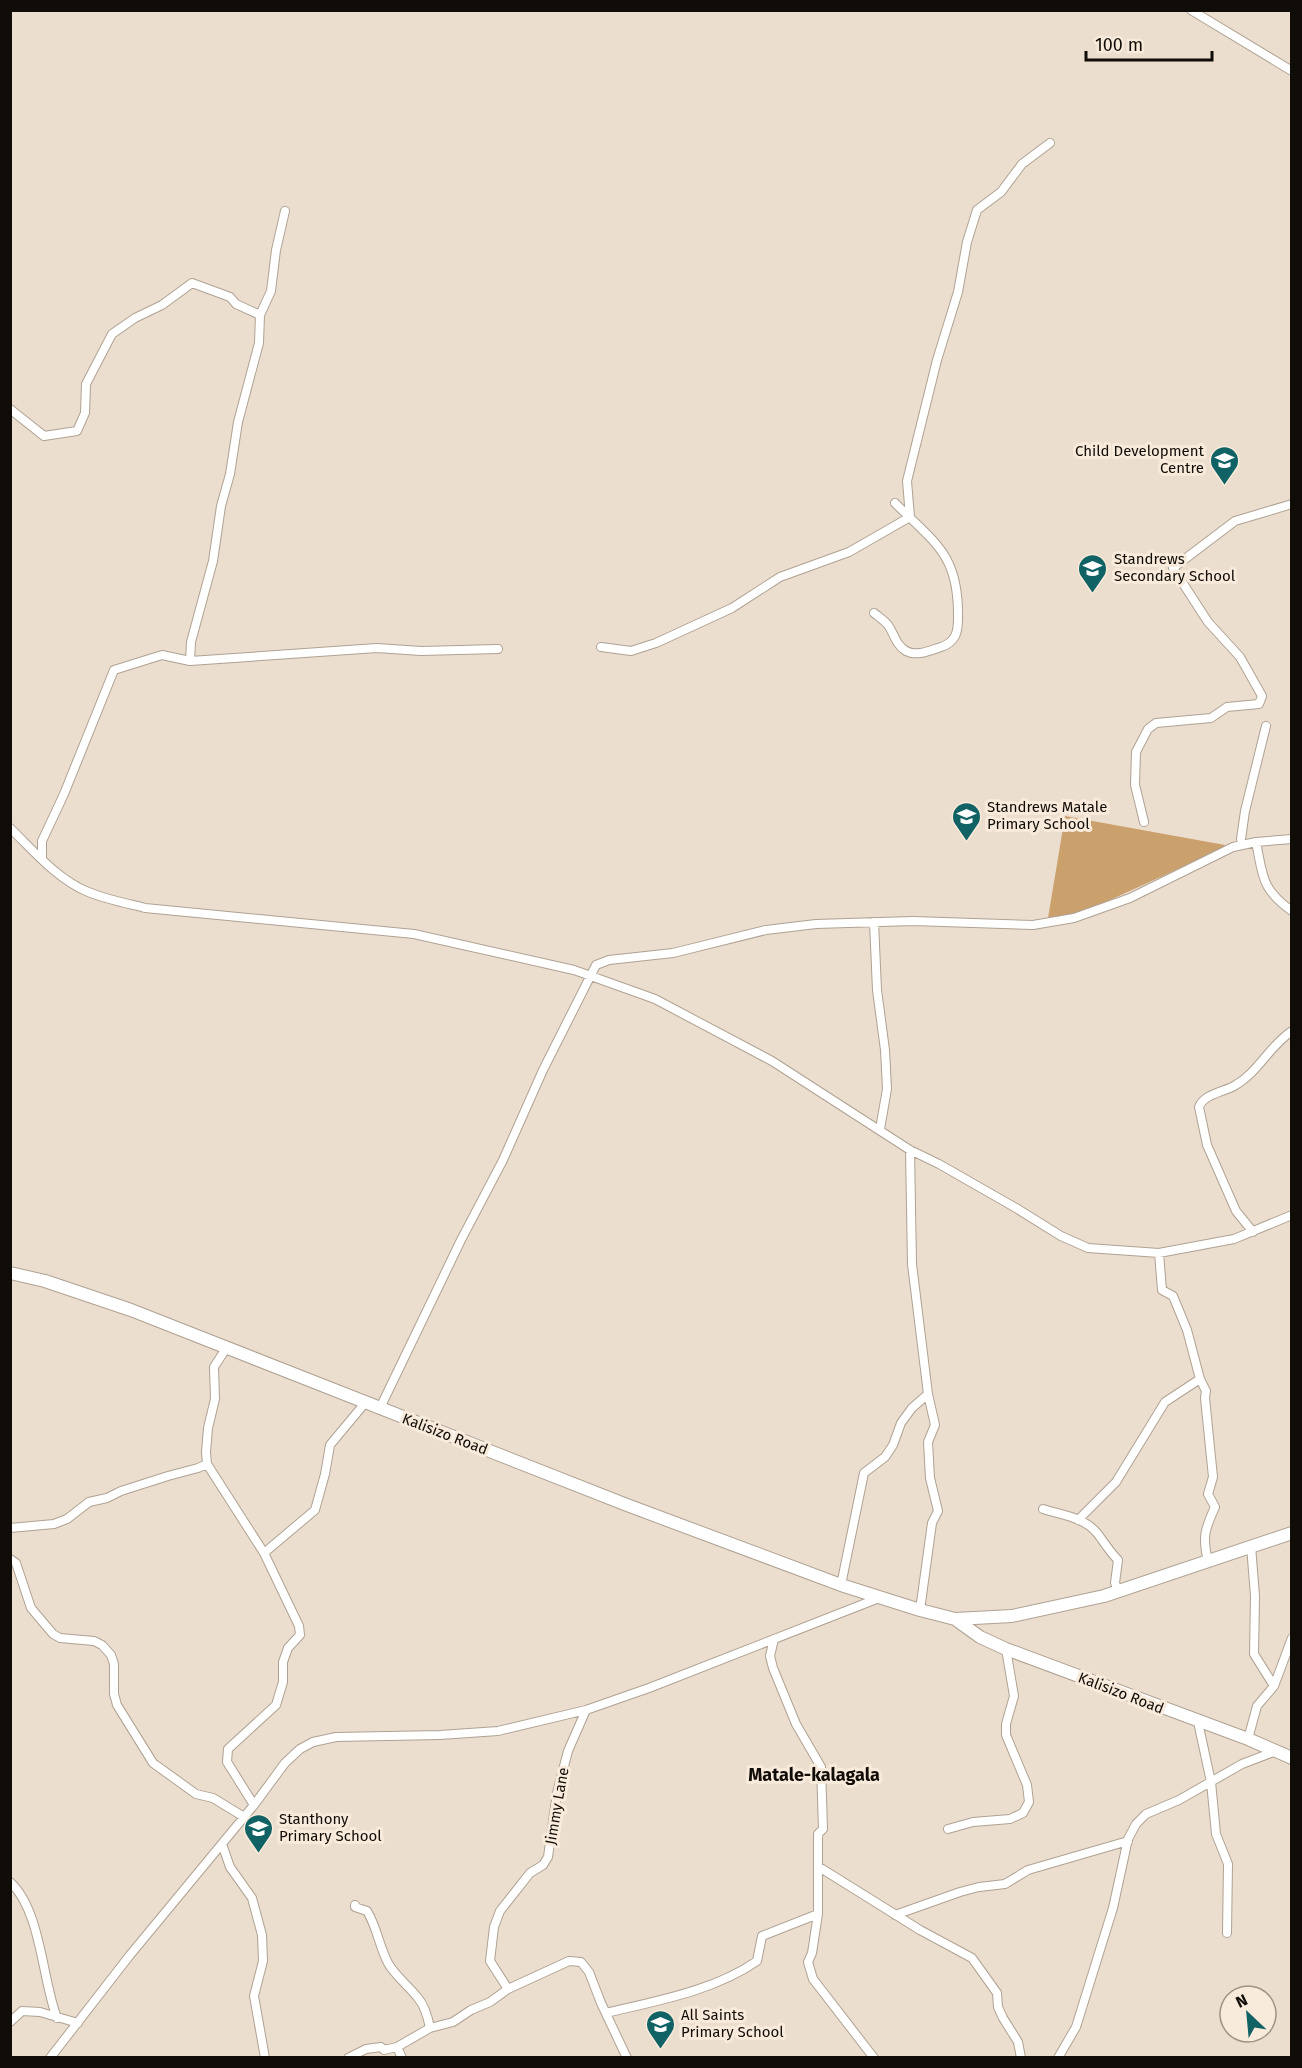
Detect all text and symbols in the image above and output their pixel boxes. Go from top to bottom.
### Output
scale bar [1086,24,1212,62]
text: 100 m [1095,34,1143,56]
place label: Child Development Centre [1075,442,1205,477]
school or university icon: Child Development Centre [1209,444,1241,486]
place label: Standrews Secondary School [1114,550,1236,585]
school or university icon: Standrews Secondary School [1077,552,1109,594]
place label: Standrews Matale Primary School [987,798,1107,833]
school or university icon: Standrews Matale Primary School [950,800,982,842]
street label: Kalisizo Road [400,1409,490,1459]
street label: Kalisizo Road [1076,1668,1166,1718]
district label: Matale-kalagala [748,1764,880,1786]
street label: Jimmy Lane [541,1766,573,1846]
place label: Stanthony Primary School [279,1810,382,1845]
school or university icon: Stanthony Primary School [242,1812,274,1854]
north arrow [1218,1984,1278,2044]
text: N [1233,1990,1251,2012]
place label: All Saints Primary School [681,2006,784,2041]
school or university icon: All Saints Primary School [644,2008,676,2050]

